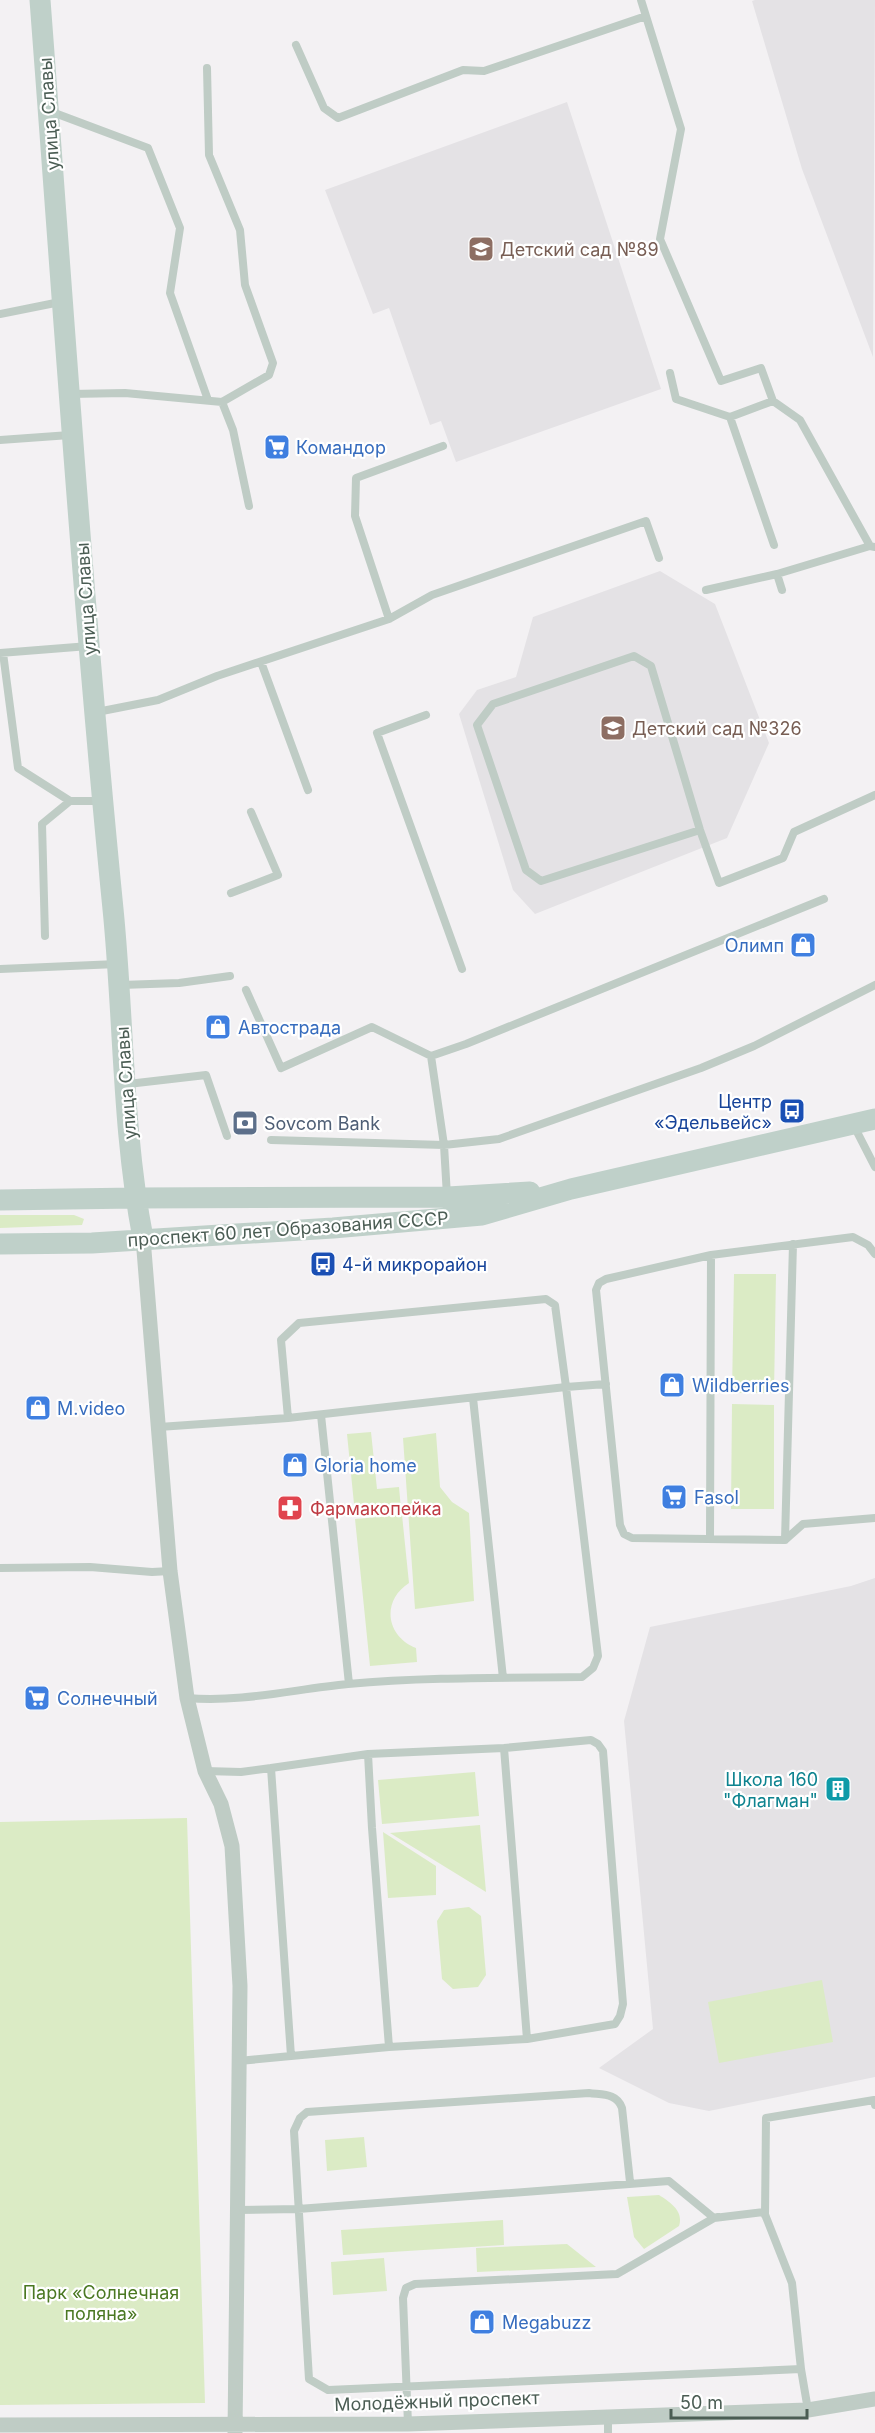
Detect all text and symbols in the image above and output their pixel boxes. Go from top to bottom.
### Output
street label: улица Славы [35,57,63,171]
school or university icon: Детский сад №89 [466,234,496,264]
place label: Детский сад №89 [500,239,659,260]
supermarket icon: Командор [262,432,292,462]
place label: Командор [296,437,386,458]
street label: улица Славы [72,542,100,656]
school or university icon: Детский сад №326 [598,713,628,743]
place label: Детский сад №326 [632,718,802,739]
shop icon: Олимп [788,930,818,960]
place label: Олимп [725,935,784,956]
shop icon: Автострада [203,1012,233,1042]
place label: Автострада [238,1017,341,1038]
street label: улица Славы [112,1026,140,1140]
place label: Центр «Эдельвейс» [654,1091,772,1133]
bus stop icon: Центр «Эдельвейс» [777,1096,807,1126]
bank icon: Sovcom Bank [230,1108,260,1138]
place label: Sovcom Bank [264,1113,380,1134]
street label: проспект 60 лет Образования СССР [127,1207,449,1251]
bus stop icon: 4-й микрорайон [308,1249,338,1279]
place label: 4-й микрорайон [342,1254,487,1275]
shop icon: Wildberries [657,1370,687,1400]
place label: Wildberries [692,1375,789,1396]
shop icon: M.video [23,1393,53,1423]
place label: M.video [57,1398,125,1419]
shop icon: Gloria home [280,1450,310,1480]
place label: Gloria home [314,1455,417,1476]
supermarket icon: Fasol [659,1482,689,1512]
place label: Fasol [694,1487,739,1508]
pharmacy icon: Фармакопейка [275,1493,305,1523]
place label: Фармакопейка [310,1498,442,1519]
supermarket icon: Солнечный [22,1683,52,1713]
place label: Солнечный [57,1688,158,1709]
place label: Школа 160 "Флагман" [723,1769,818,1811]
building icon: Школа 160 "Флагман" [823,1774,853,1804]
park label: Парк «Солнечная поляна» [23,2282,179,2324]
shop icon: Megabuzz [467,2307,497,2337]
place label: Megabuzz [502,2312,591,2333]
scale bar [671,2382,808,2420]
street label: Молодёжный проспект [334,2387,541,2415]
text: 50 m [680,2392,723,2413]

